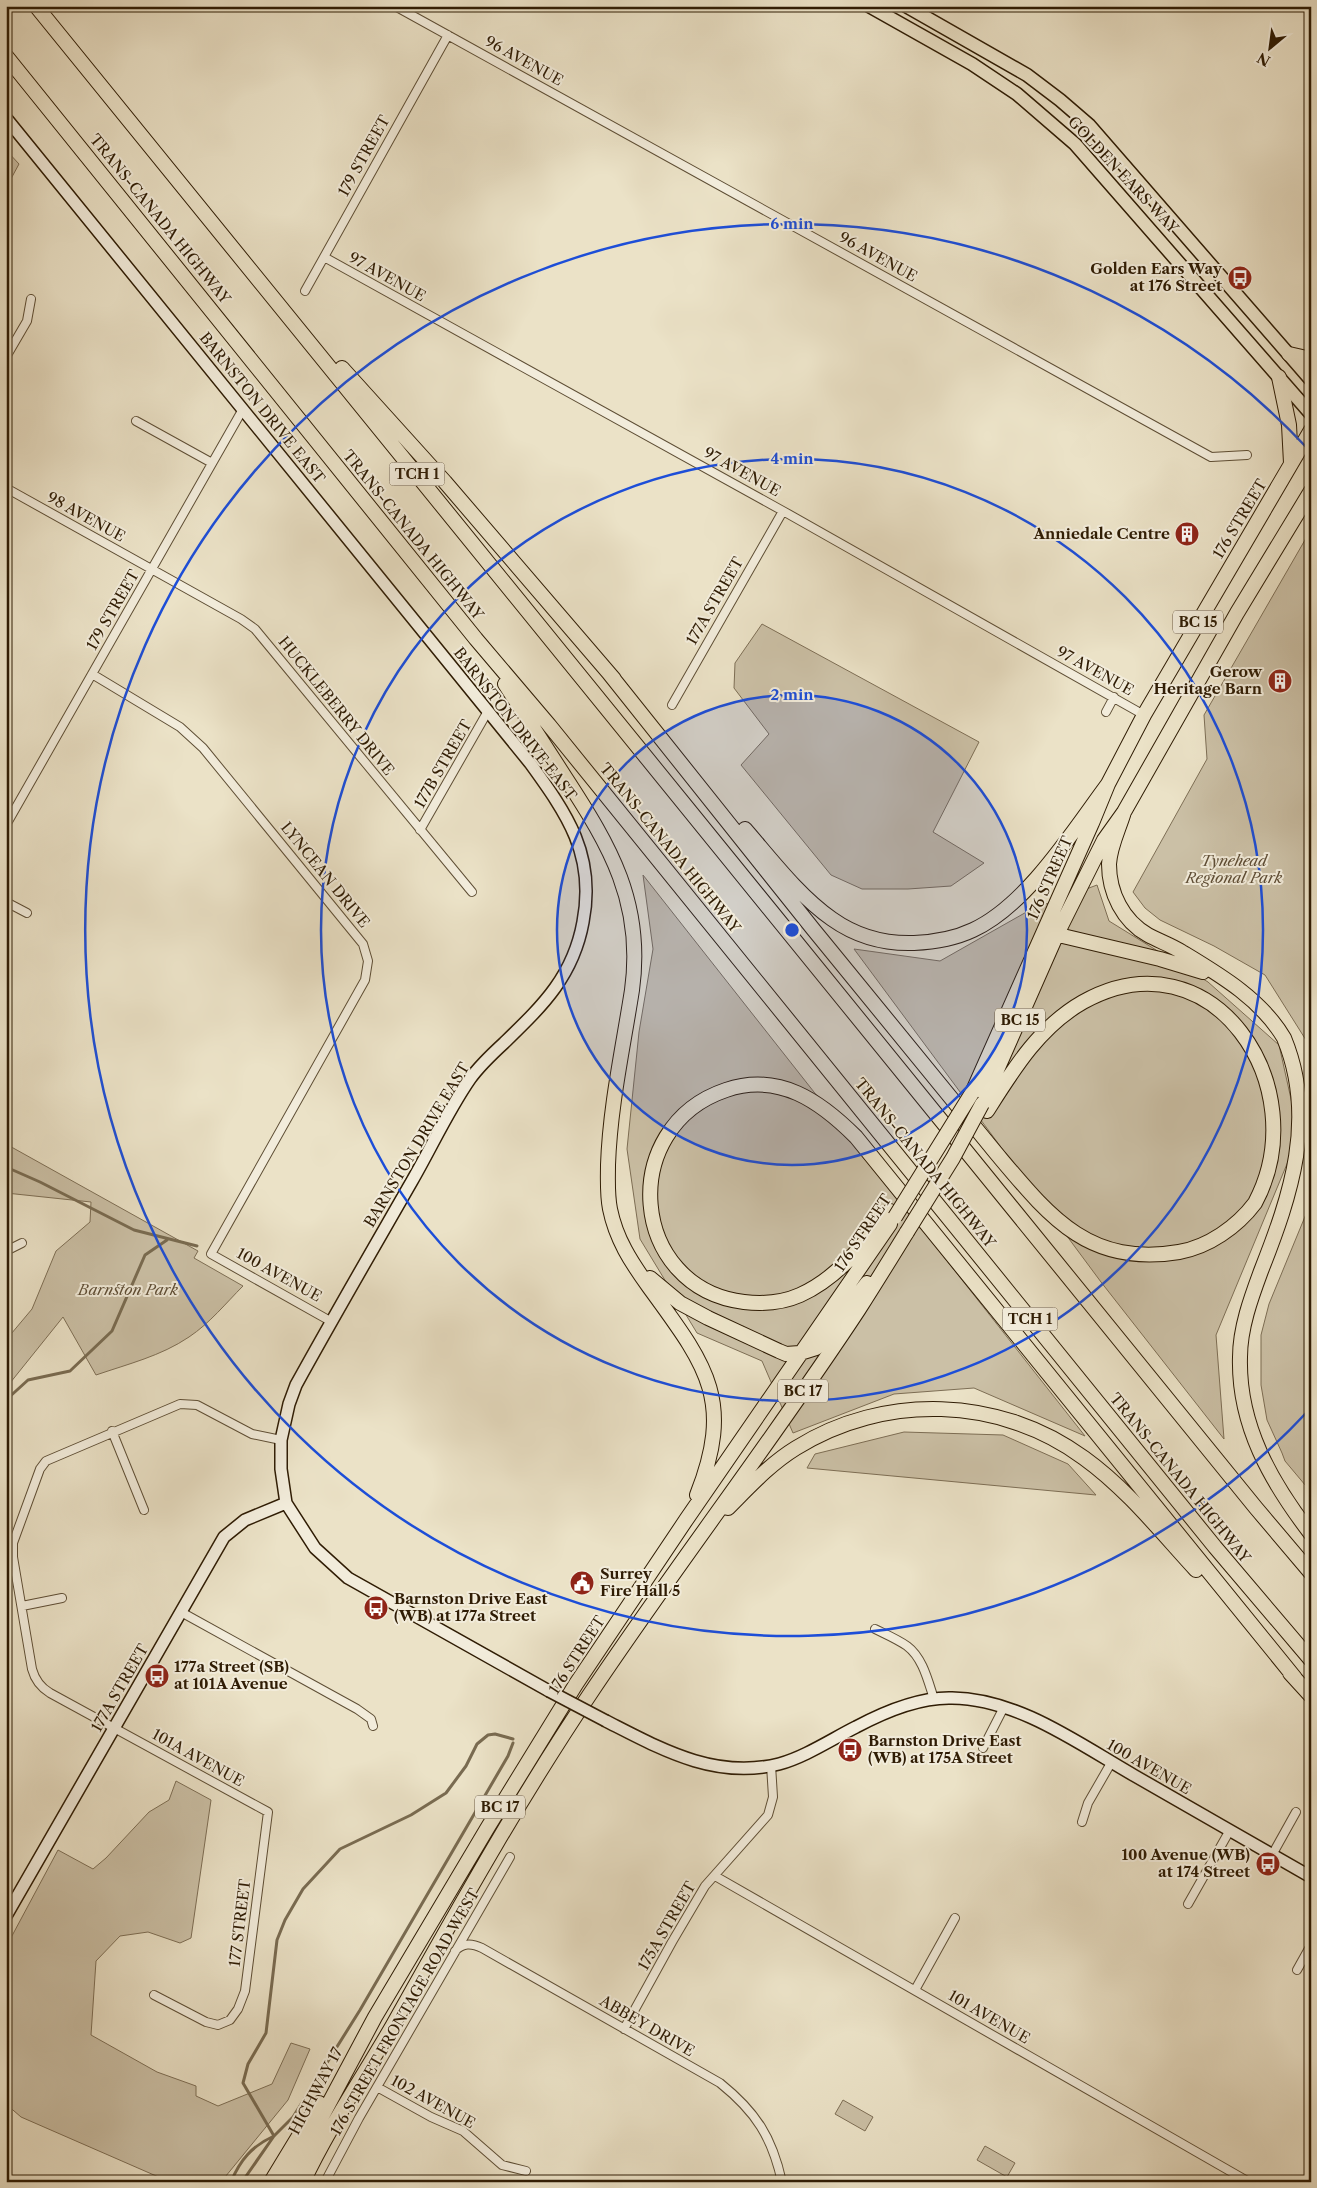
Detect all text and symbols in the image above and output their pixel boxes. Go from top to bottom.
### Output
north arrow [1244,22,1294,72]
street label: 96 AVENUE [482,31,567,90]
text: N [1254,49,1273,70]
street label: 179 STREET [334,111,394,200]
street label: GOLDEN EARS WAY [1064,112,1183,238]
street label: TRANS-CANADA HIGHWAY [86,130,235,308]
text: 6 min [770,214,814,233]
street label: 96 AVENUE [836,227,921,286]
street label: 97 AVENUE [345,248,429,305]
place label: Golden Ears Way at 176 Street [1090,259,1223,295]
bus stop icon: Golden Ears Way at 176 Street [1227,265,1253,291]
street label: BARNSTON DRIVE EAST [196,328,330,488]
street label: 97 AVENUE [700,443,784,500]
street label: TRANS-CANADA HIGHWAY [339,446,488,624]
text: 4 min [770,449,814,468]
road number: TCH 1 [390,462,444,486]
street label: 176 STREET [1208,475,1271,562]
street label: 98 AVENUE [44,487,129,546]
building icon: Anniedale Centre [1174,521,1200,547]
place label: Anniedale Centre [1032,524,1170,543]
street label: 177A STREET [682,553,748,648]
street label: 179 STREET [82,566,144,653]
road number: BC 15 [1173,610,1223,634]
street label: HUCKLEBERRY DRIVE [274,632,398,779]
street label: 97 AVENUE [1053,642,1137,699]
street label: BARNSTON DRIVE EAST [450,643,582,805]
place label: Gerow Heritage Barn [1154,662,1263,698]
building icon: Gerow Heritage Barn [1267,668,1293,694]
text: 2 min [770,685,814,704]
street label: 177B STREET [410,716,476,811]
street label: TRANS-CANADA HIGHWAY [596,759,745,937]
street label: LYNCEAN DRIVE [277,818,374,931]
street label: 176 STREET [1023,832,1077,922]
park label: Tynehead Regional Park [1185,851,1283,887]
centre of rings [783,921,801,939]
road number: BC 15 [995,1008,1045,1032]
street label: BARNSTON DRIVE EAST [360,1058,474,1231]
street label: TRANS-CANADA HIGHWAY [851,1074,1000,1252]
street label: 176 STREET [830,1190,896,1275]
street label: 100 AVENUE [233,1243,325,1306]
park label: Barnston Park [77,1280,178,1299]
road number: TCH 1 [1002,1308,1058,1330]
road number: BC 17 [778,1380,828,1402]
street label: TRANS-CANADA HIGHWAY [1106,1389,1255,1567]
place label: Surrey Fire Hall 5 [600,1564,680,1600]
public building icon: Surrey Fire Hall 5 [569,1570,595,1596]
place label: Barnston Drive East (WB) at 177a Street [394,1589,548,1625]
bus stop icon: Barnston Drive East (WB) at 177a Street [363,1595,389,1621]
street label: 176 STREET [544,1611,609,1697]
street label: 177A STREET [87,1640,153,1735]
place label: 177a Street (SB) at 101A Avenue [174,1657,289,1693]
bus stop icon: 177a Street (SB) at 101A Avenue [144,1663,170,1689]
street label: 101A AVENUE [149,1724,248,1791]
place label: Barnston Drive East (WB) at 175A Street [868,1731,1022,1767]
street label: 100 AVENUE [1104,1735,1195,1798]
bus stop icon: Barnston Drive East (WB) at 175A Street [837,1737,863,1763]
road number: BC 17 [475,1795,525,1818]
place label: 100 Avenue (WB) at 174 Street [1121,1845,1250,1881]
bus stop icon: 100 Avenue (WB) at 174 Street [1255,1851,1281,1877]
street label: 177 STREET [225,1877,254,1968]
street label: 175A STREET [633,1877,700,1974]
street label: 176 STREET FRONTAGE ROAD WEST [326,1884,484,2139]
street label: 101 AVENUE [945,1986,1033,2048]
street label: ABBEY DRIVE [596,1990,698,2060]
street label: HIGHWAY 17 [285,2043,347,2138]
street label: 102 AVENUE [388,2071,479,2132]

